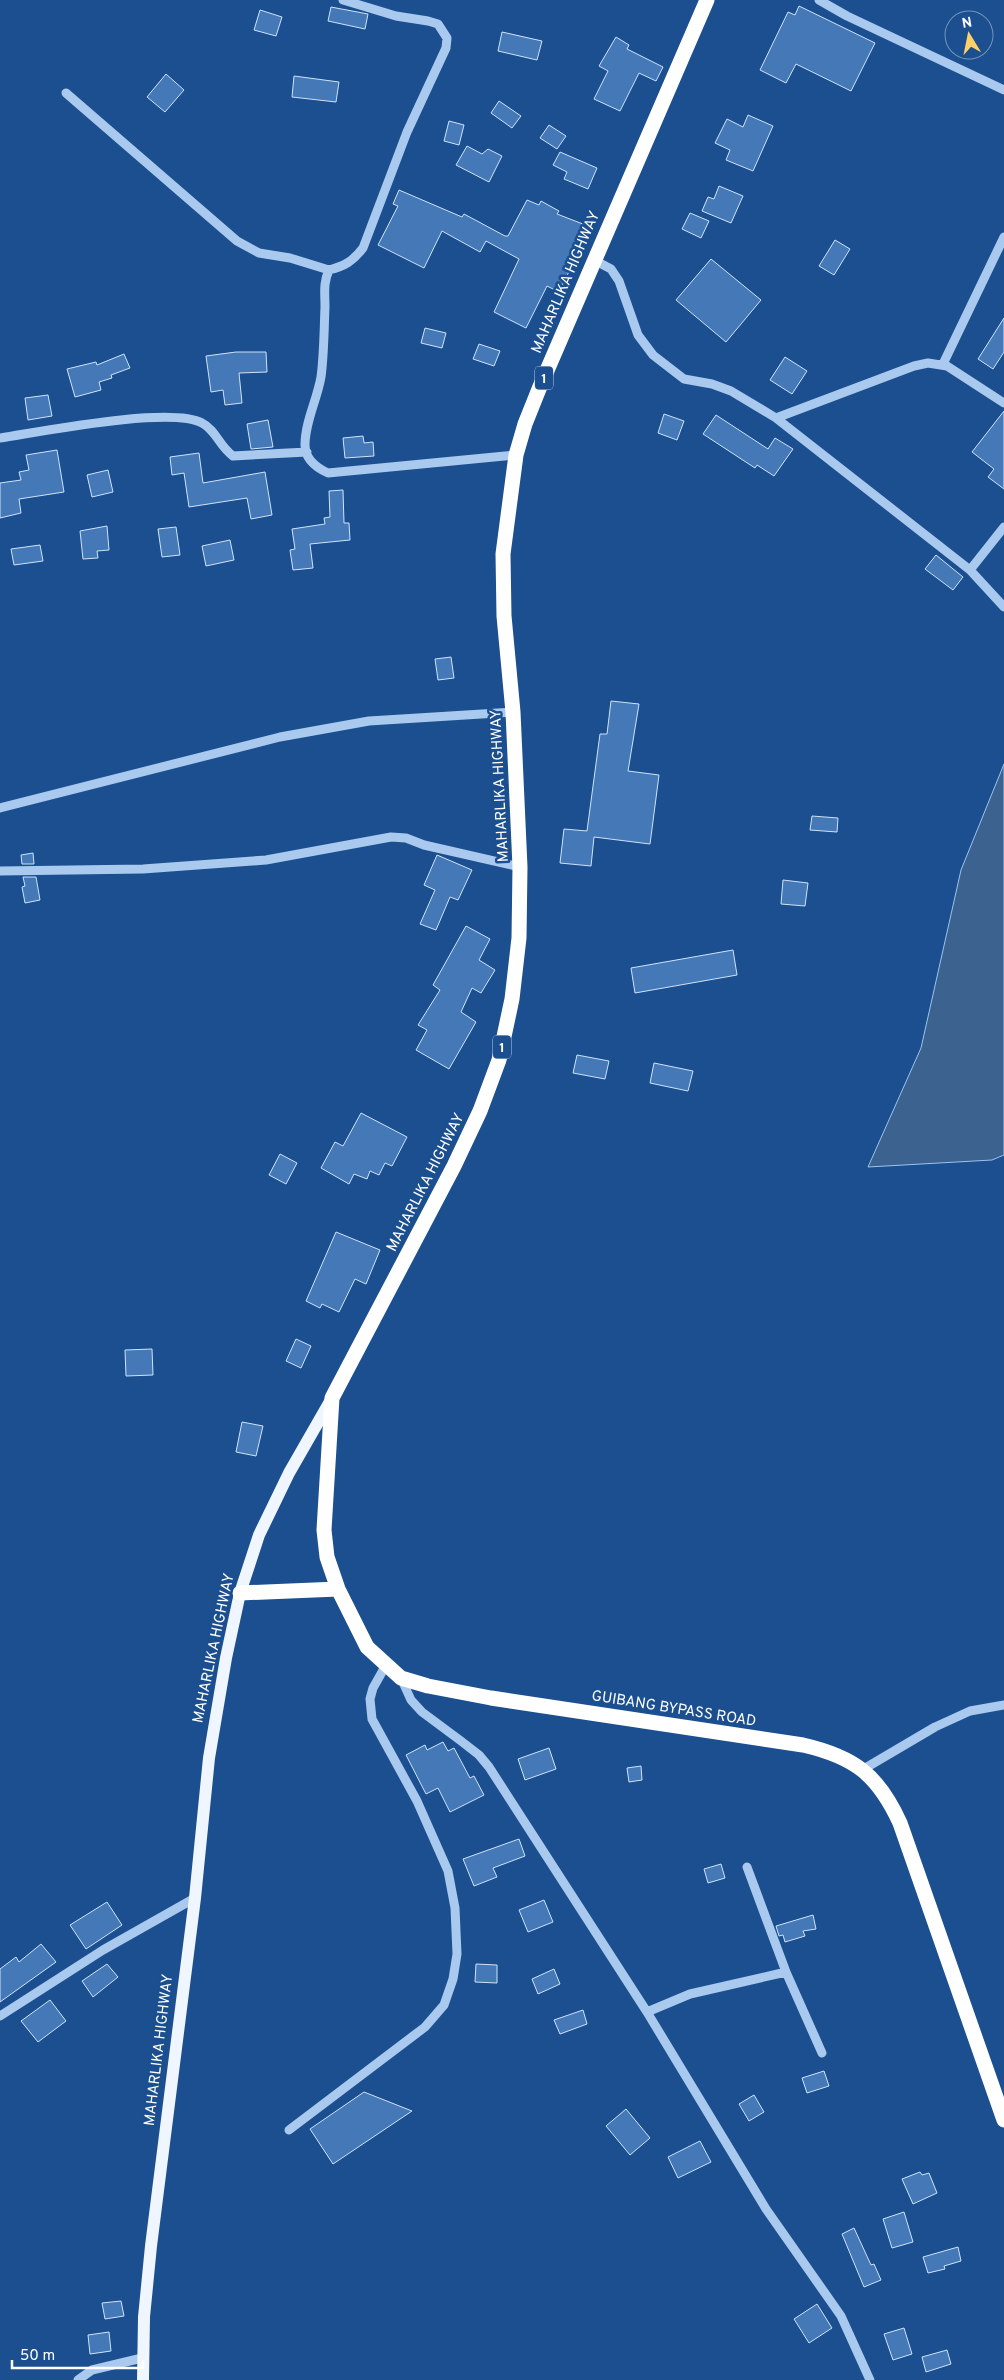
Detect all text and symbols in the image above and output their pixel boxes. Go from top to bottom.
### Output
north arrow [944,10,994,60]
text: N [961,14,973,33]
street label: MAHARLIKA HIGHWAY [528,208,605,357]
road number: 1 [535,366,553,389]
street label: MAHARLIKA HIGHWAY [487,709,514,863]
road number: 1 [493,1036,511,1058]
street label: MAHARLIKA HIGHWAY [383,1110,470,1255]
street label: MAHARLIKA HIGHWAY [189,1571,240,1725]
street label: GUIBANG BYPASS ROAD [590,1687,757,1732]
street label: MAHARLIKA HIGHWAY [141,1973,178,2127]
scale bar [12,2338,144,2370]
text: 50 m [20,2347,55,2366]

